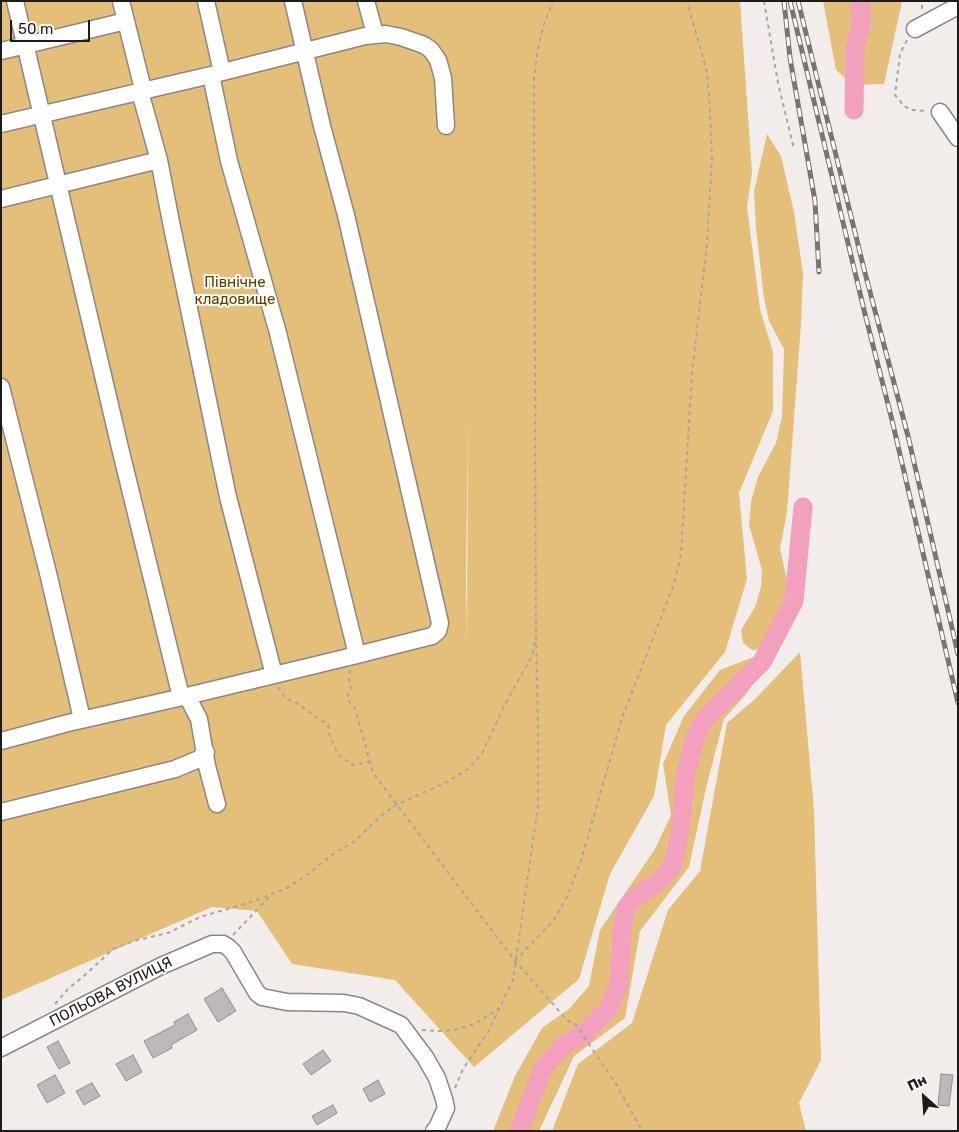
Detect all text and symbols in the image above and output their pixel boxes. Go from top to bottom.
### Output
scale bar [12,10,92,42]
text: 50 m [18,20,53,38]
park label: Північне кладовище [195,274,275,309]
street label: ПОЛЬОВА ВУЛИЦЯ [47,953,175,1031]
text: Пн [905,1071,930,1095]
north arrow [899,1072,949,1122]

